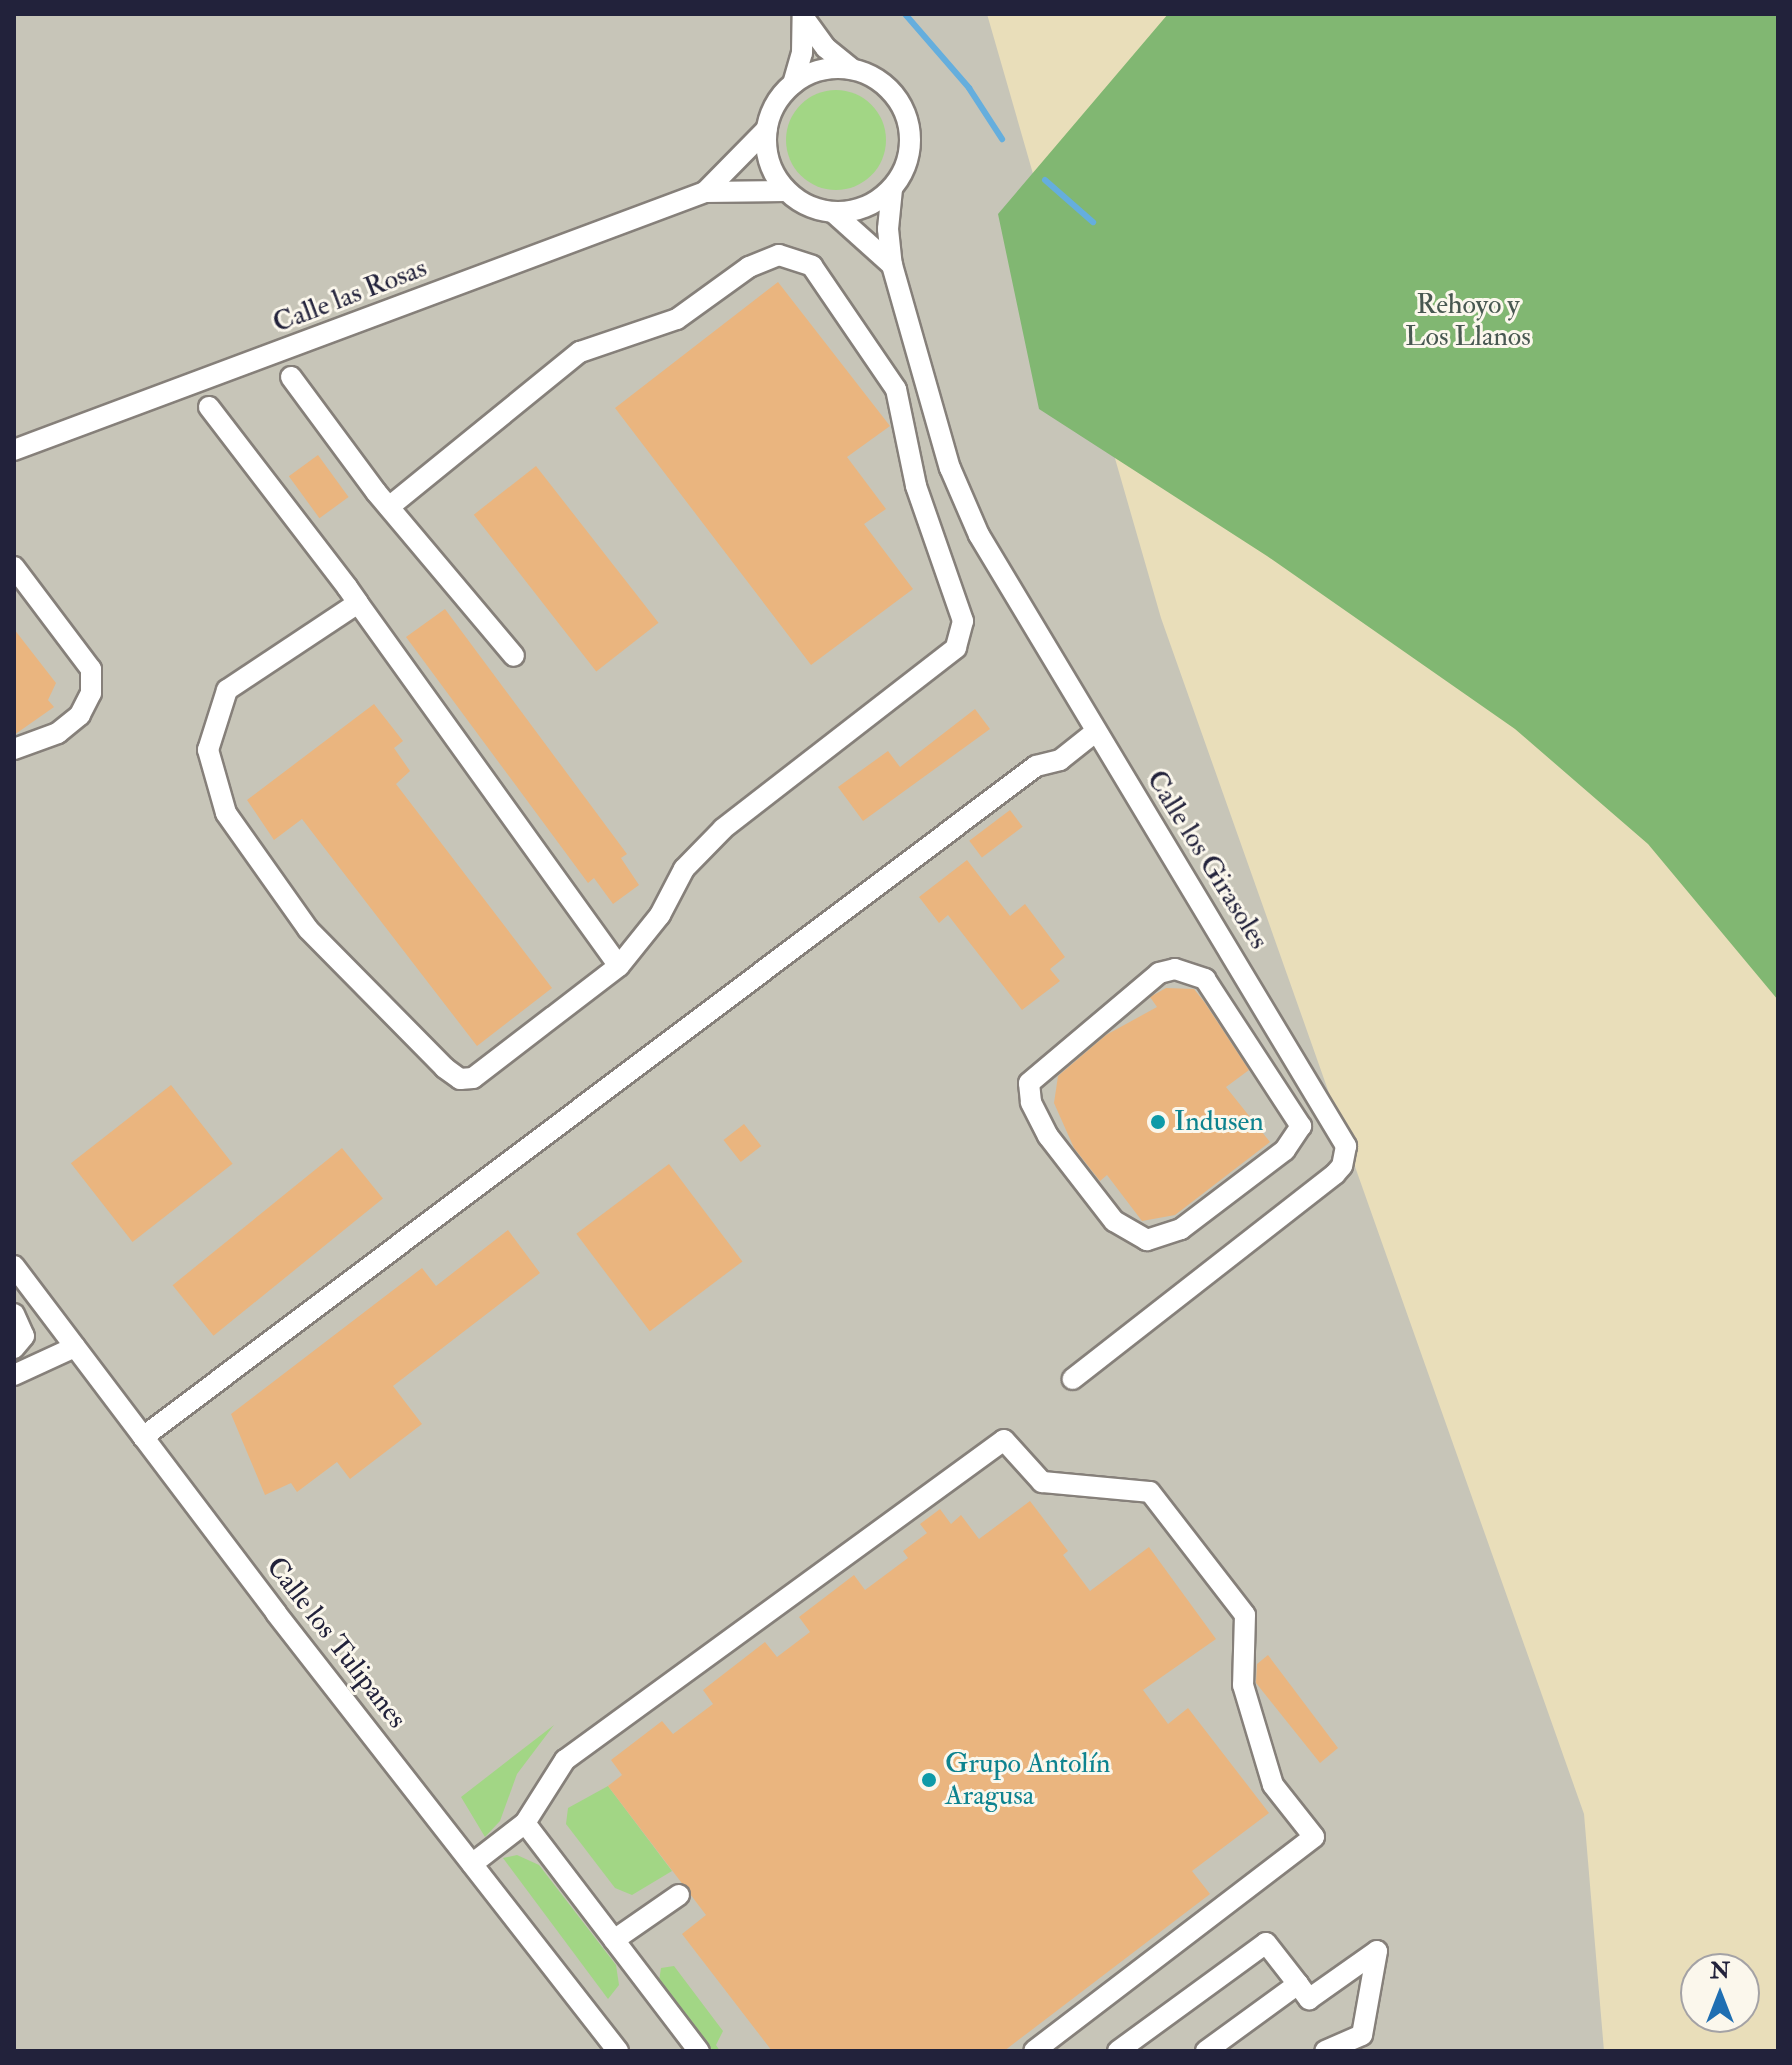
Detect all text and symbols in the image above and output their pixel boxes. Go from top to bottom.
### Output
street label: Calle las Rosas [268,251,432,341]
park label: Rehoyo y Los Llanos [1405,288,1531,354]
street label: Calle los Girasoles [1139,765,1275,955]
place label: Indusen [1174,1105,1264,1139]
marker: Indusen [1149,1113,1167,1131]
street label: Calle los Tulipanes [259,1551,413,1735]
place label: Grupo Antolín Aragusa [945,1747,1110,1813]
marker: Grupo Antolín Aragusa [920,1771,938,1789]
north arrow [1680,1953,1760,2033]
text: N [1710,1957,1730,1985]

